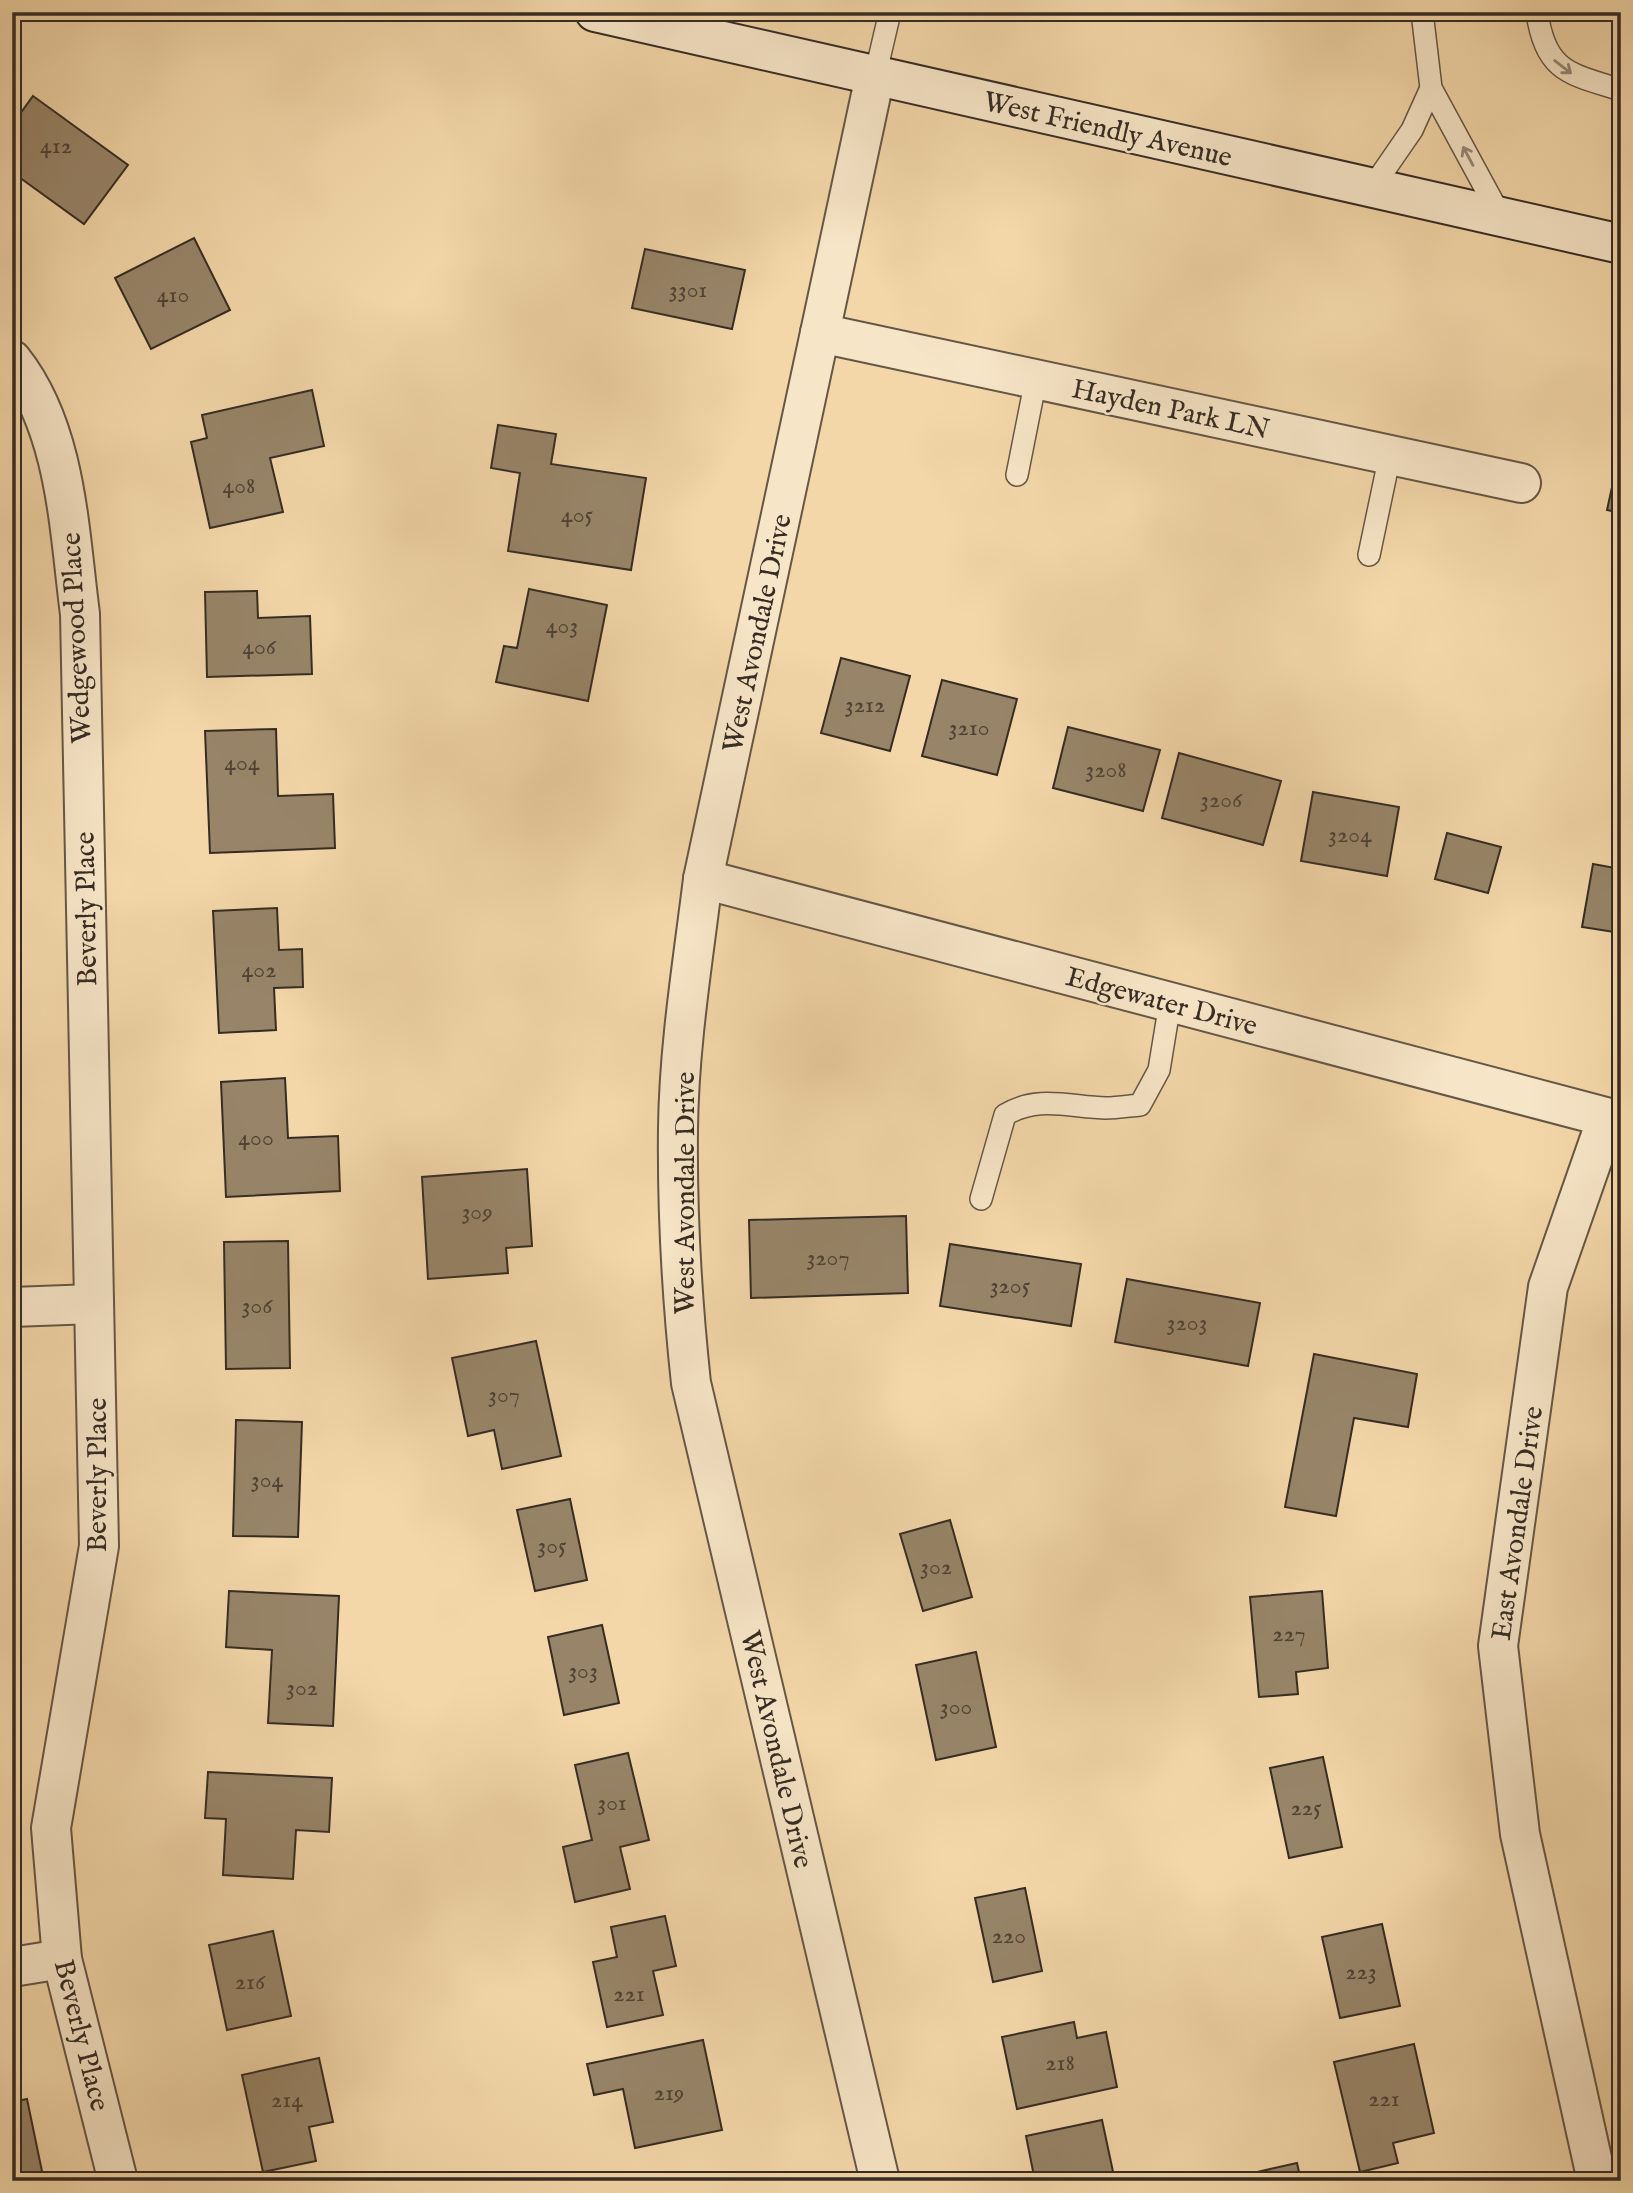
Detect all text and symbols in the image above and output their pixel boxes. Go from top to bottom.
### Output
one-way arrow [1553,60,1571,75]
street label: West Friendly Avenue [980,85,1235,176]
house number: 412 [40,131,72,162]
one-way arrow [1461,147,1475,167]
house number: 3301 [669,275,707,306]
house number: 410 [157,280,189,311]
street label: Hayden Park LN [1068,372,1272,448]
house number: 408 [223,471,255,502]
house number: 405 [561,500,593,531]
street label: West Avondale Drive [716,511,801,756]
street label: Wedgewood Place [54,531,101,744]
house number: 403 [546,611,578,642]
house number: 406 [242,632,277,663]
house number: 3212 [845,690,885,721]
house number: 3210 [949,713,989,744]
house number: 404 [224,748,260,779]
house number: 3208 [1085,755,1127,786]
house number: 3206 [1200,785,1243,816]
house number: 3204 [1328,820,1372,851]
street label: Beverly Place [69,831,106,987]
house number: 402 [242,955,276,986]
street label: Edgewater Drive [1062,960,1261,1045]
street label: West Avondale Drive [669,1071,704,1314]
house number: 400 [238,1123,274,1154]
house number: 309 [461,1197,493,1228]
house number: 3207 [806,1243,850,1274]
house number: 3205 [990,1271,1031,1302]
house number: 306 [242,1291,273,1322]
house number: 3203 [1167,1308,1207,1339]
house number: 307 [488,1380,520,1411]
street label: Beverly Place [81,1397,116,1552]
street label: East Avondale Drive [1485,1404,1552,1643]
house number: 304 [251,1465,283,1496]
house number: 305 [537,1531,567,1562]
house number: 302 [920,1552,952,1583]
house number: 227 [1272,1619,1306,1650]
street label: West Avondale Drive [731,1627,820,1872]
house number: 303 [568,1656,598,1687]
house number: 302 [286,1673,318,1704]
house number: 300 [940,1692,972,1723]
house number: 301 [597,1788,627,1819]
house number: 225 [1290,1793,1322,1824]
house number: 220 [992,1921,1026,1952]
street label: Beverly Place [45,1956,116,2115]
house number: 223 [1345,1957,1377,1988]
house number: 216 [235,1967,266,1998]
house number: 221 [613,1979,645,2010]
house number: 218 [1045,2048,1075,2079]
house number: 219 [654,2078,684,2109]
house number: 221 [1368,2084,1400,2115]
house number: 214 [271,2085,303,2116]

